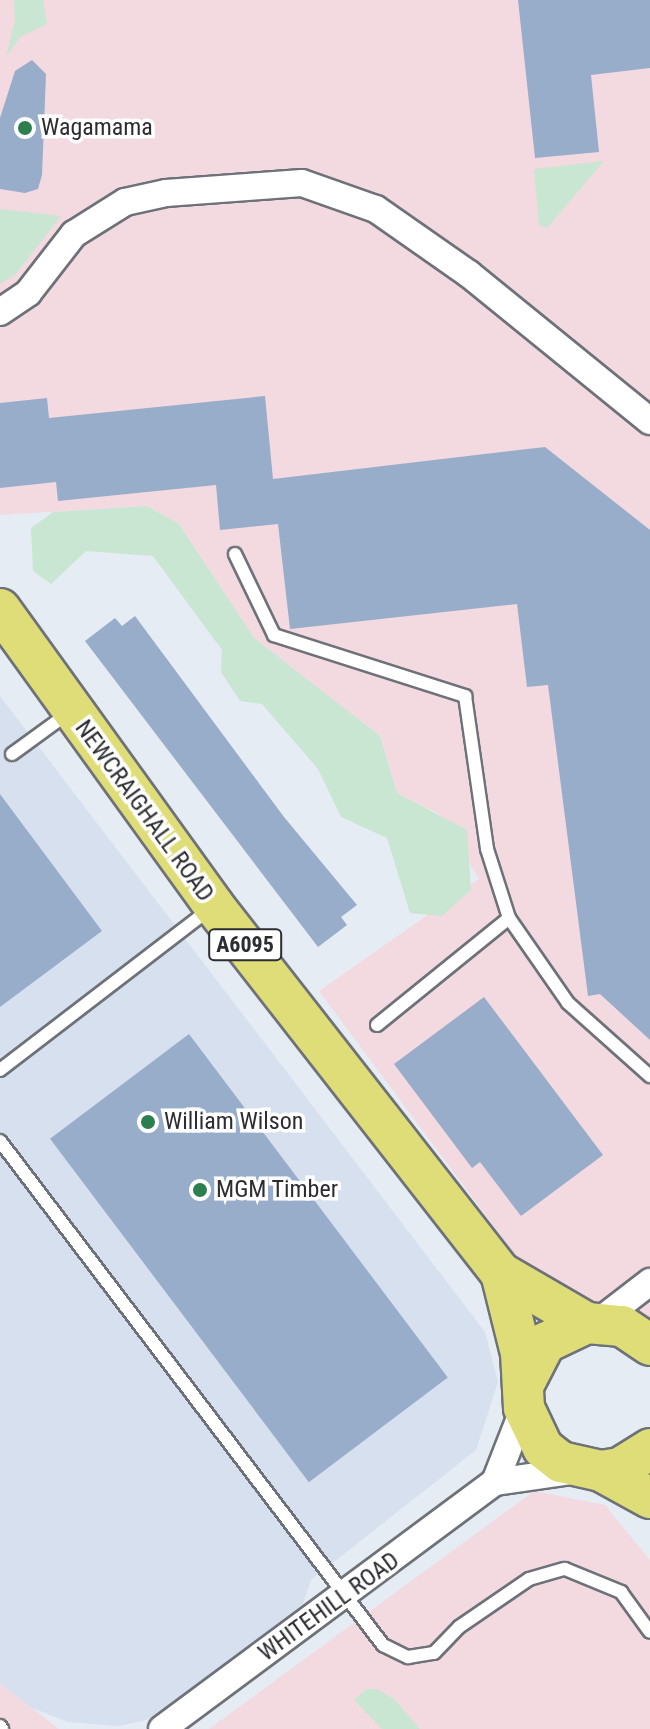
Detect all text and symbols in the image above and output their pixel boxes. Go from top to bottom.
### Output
place label: Wagamama [41,114,153,142]
marker: Wagamama [16,119,34,137]
street label: NEWCRAIGHALL ROAD [69,715,219,907]
road number: A6095 [207,927,283,963]
place label: William Wilson [164,1108,303,1136]
marker: William Wilson [139,1113,157,1131]
place label: MGM Timber [216,1176,338,1204]
marker: MGM Timber [191,1181,209,1199]
street label: WHITEHILL ROAD [253,1546,405,1668]

